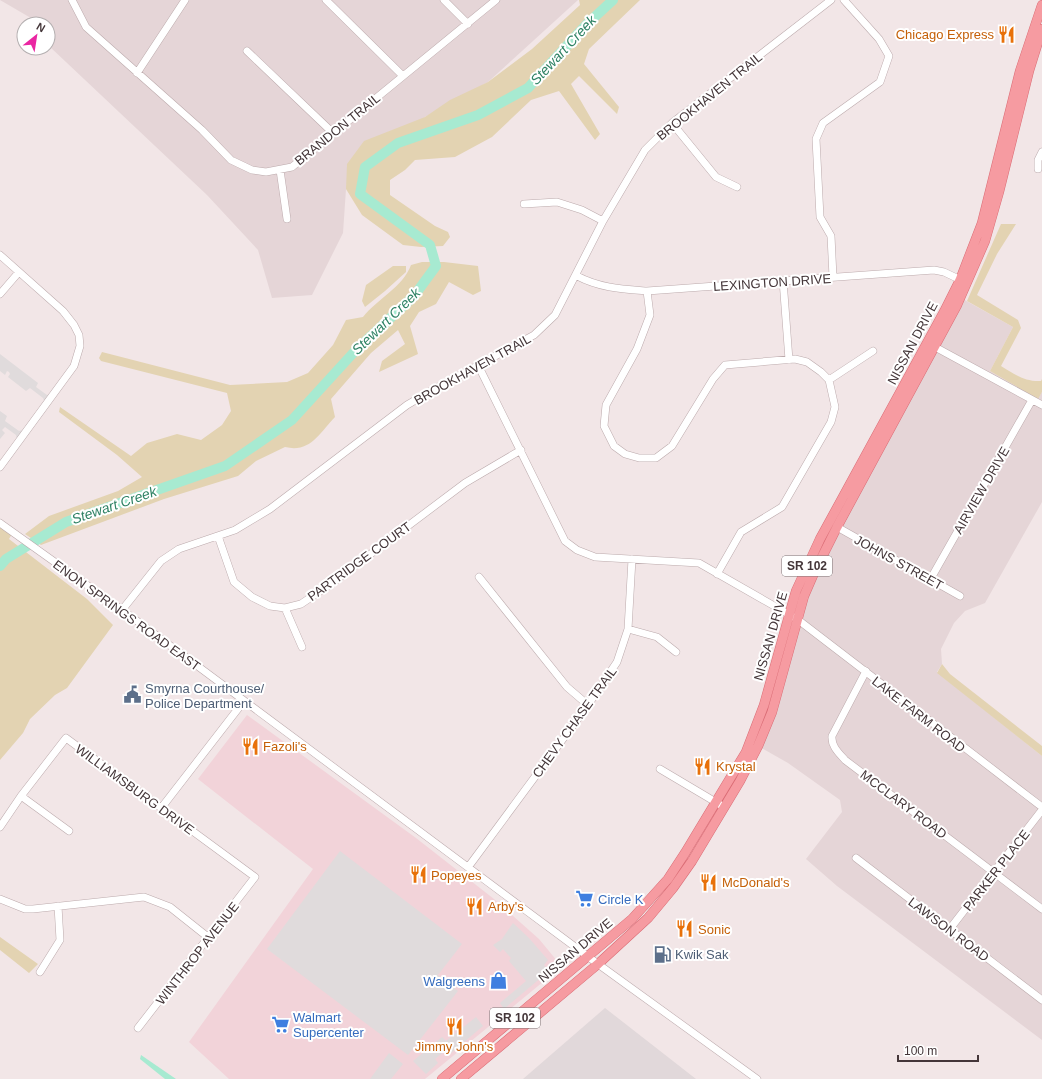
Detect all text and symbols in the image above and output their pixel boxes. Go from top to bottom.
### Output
water label: Stewart Creek [527,11,600,88]
north arrow [16,16,56,56]
text: N [35,20,47,35]
restaurant icon: Chicago Express [997,24,1017,44]
place label: Chicago Express [896,27,994,42]
street label: BROOKHAVEN TRAIL [654,49,765,143]
street label: BRANDON TRAIL [292,90,383,168]
street label: LEXINGTON DRIVE [713,271,832,294]
water label: Stewart Creek [349,284,424,358]
street label: NISSAN DRIVE [884,299,941,387]
street label: BROOKHAVEN TRAIL [411,331,533,408]
street label: AIRVIEW DRIVE [950,444,1013,536]
water label: Stewart Creek [69,483,159,527]
street label: PARTRIDGE COURT [305,519,414,604]
street label: JOHNS STREET [852,532,946,593]
road number: SR 102 [782,556,832,576]
street label: ENON SPRINGS ROAD EAST [50,557,203,674]
street label: NISSAN DRIVE [751,590,790,682]
street label: CHEVY CHASE TRAIL [529,664,620,781]
street label: LAKE FARM ROAD [869,673,968,755]
place label: Smyrna Courthouse/ Police Department [145,681,265,711]
public building icon: Smyrna Courthouse/ Police Department [122,685,142,705]
restaurant icon: Fazoli's [240,736,260,756]
place label: Fazoli's [263,739,307,754]
street label: WILLIAMSBURG DRIVE [72,741,197,838]
restaurant icon: Krystal [693,756,713,776]
place label: Krystal [716,759,756,774]
street label: MCCLARY ROAD [858,767,950,842]
street label: PARKER PLACE [960,827,1033,914]
restaurant icon: Popeyes [408,865,428,885]
place label: Popeyes [431,868,482,883]
restaurant icon: McDonald's [699,872,719,892]
place label: McDonald's [722,875,790,890]
supermarket icon: Circle K [575,889,595,909]
place label: Circle K [598,892,644,907]
street label: LAWSON ROAD [905,894,992,965]
restaurant icon: Arby's [465,896,485,916]
street label: WINTHROP AVENUE [153,899,242,1008]
place label: Arby's [488,899,524,914]
street label: NISSAN DRIVE [535,915,616,986]
restaurant icon: Sonic [675,919,695,939]
place label: Sonic [698,922,731,937]
fuel station icon: Kwik Sak [652,944,672,964]
place label: Kwik Sak [675,947,729,962]
shop icon: Walgreens [488,971,508,991]
place label: Walgreens [423,974,485,989]
road number: SR 102 [490,1008,540,1028]
place label: Walmart Supercenter [293,1010,364,1040]
supermarket icon: Walmart Supercenter [270,1014,290,1034]
restaurant icon: Jimmy John's [444,1017,464,1037]
scale bar [898,1037,978,1063]
place label: Jimmy John's [415,1039,494,1054]
text: 100 m [904,1044,937,1058]

